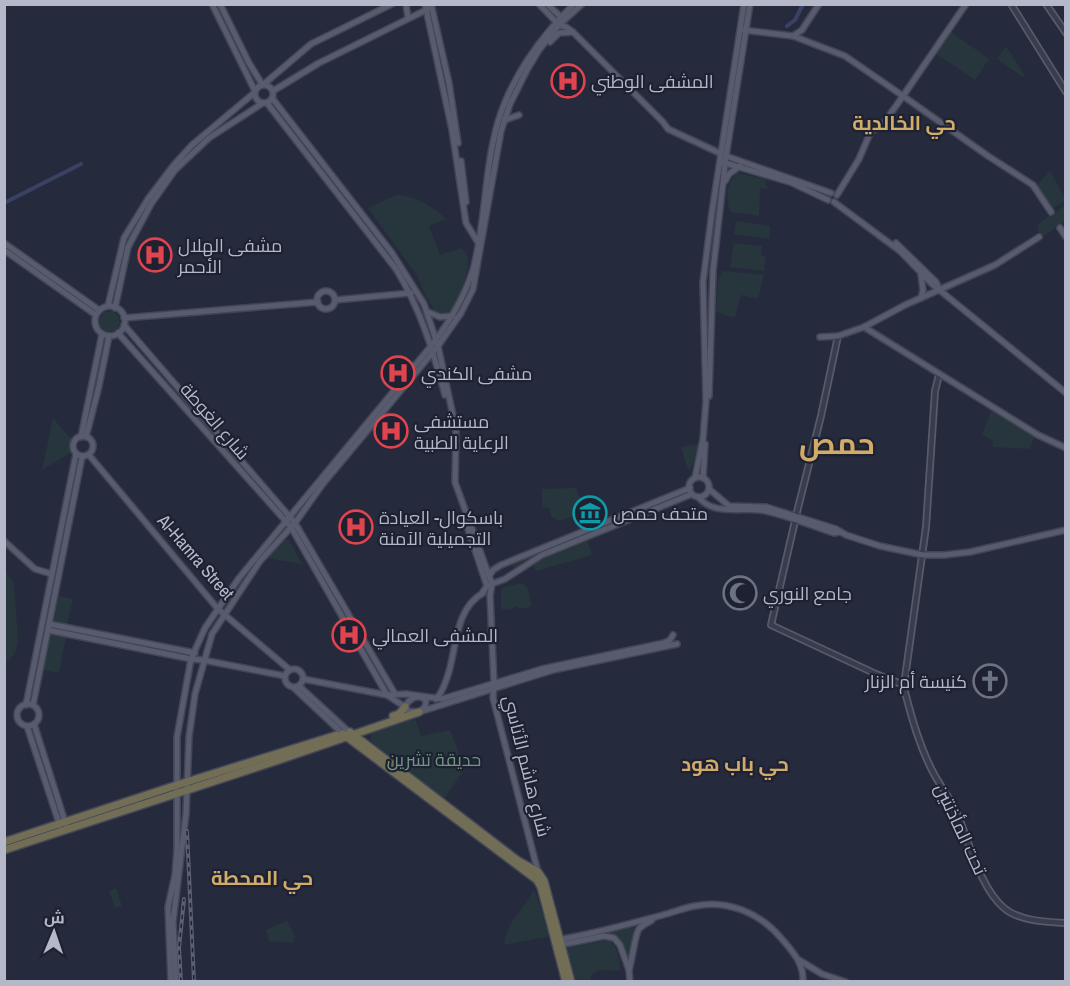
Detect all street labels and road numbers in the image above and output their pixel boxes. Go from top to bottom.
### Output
street label: شارع الغوطة [175,377,255,465]
street label: Al-Hamra Street [151,508,240,605]
street label: شارع هاشم الأتاسي [496,693,557,840]
street label: تحت المأذنتين [929,779,993,879]

